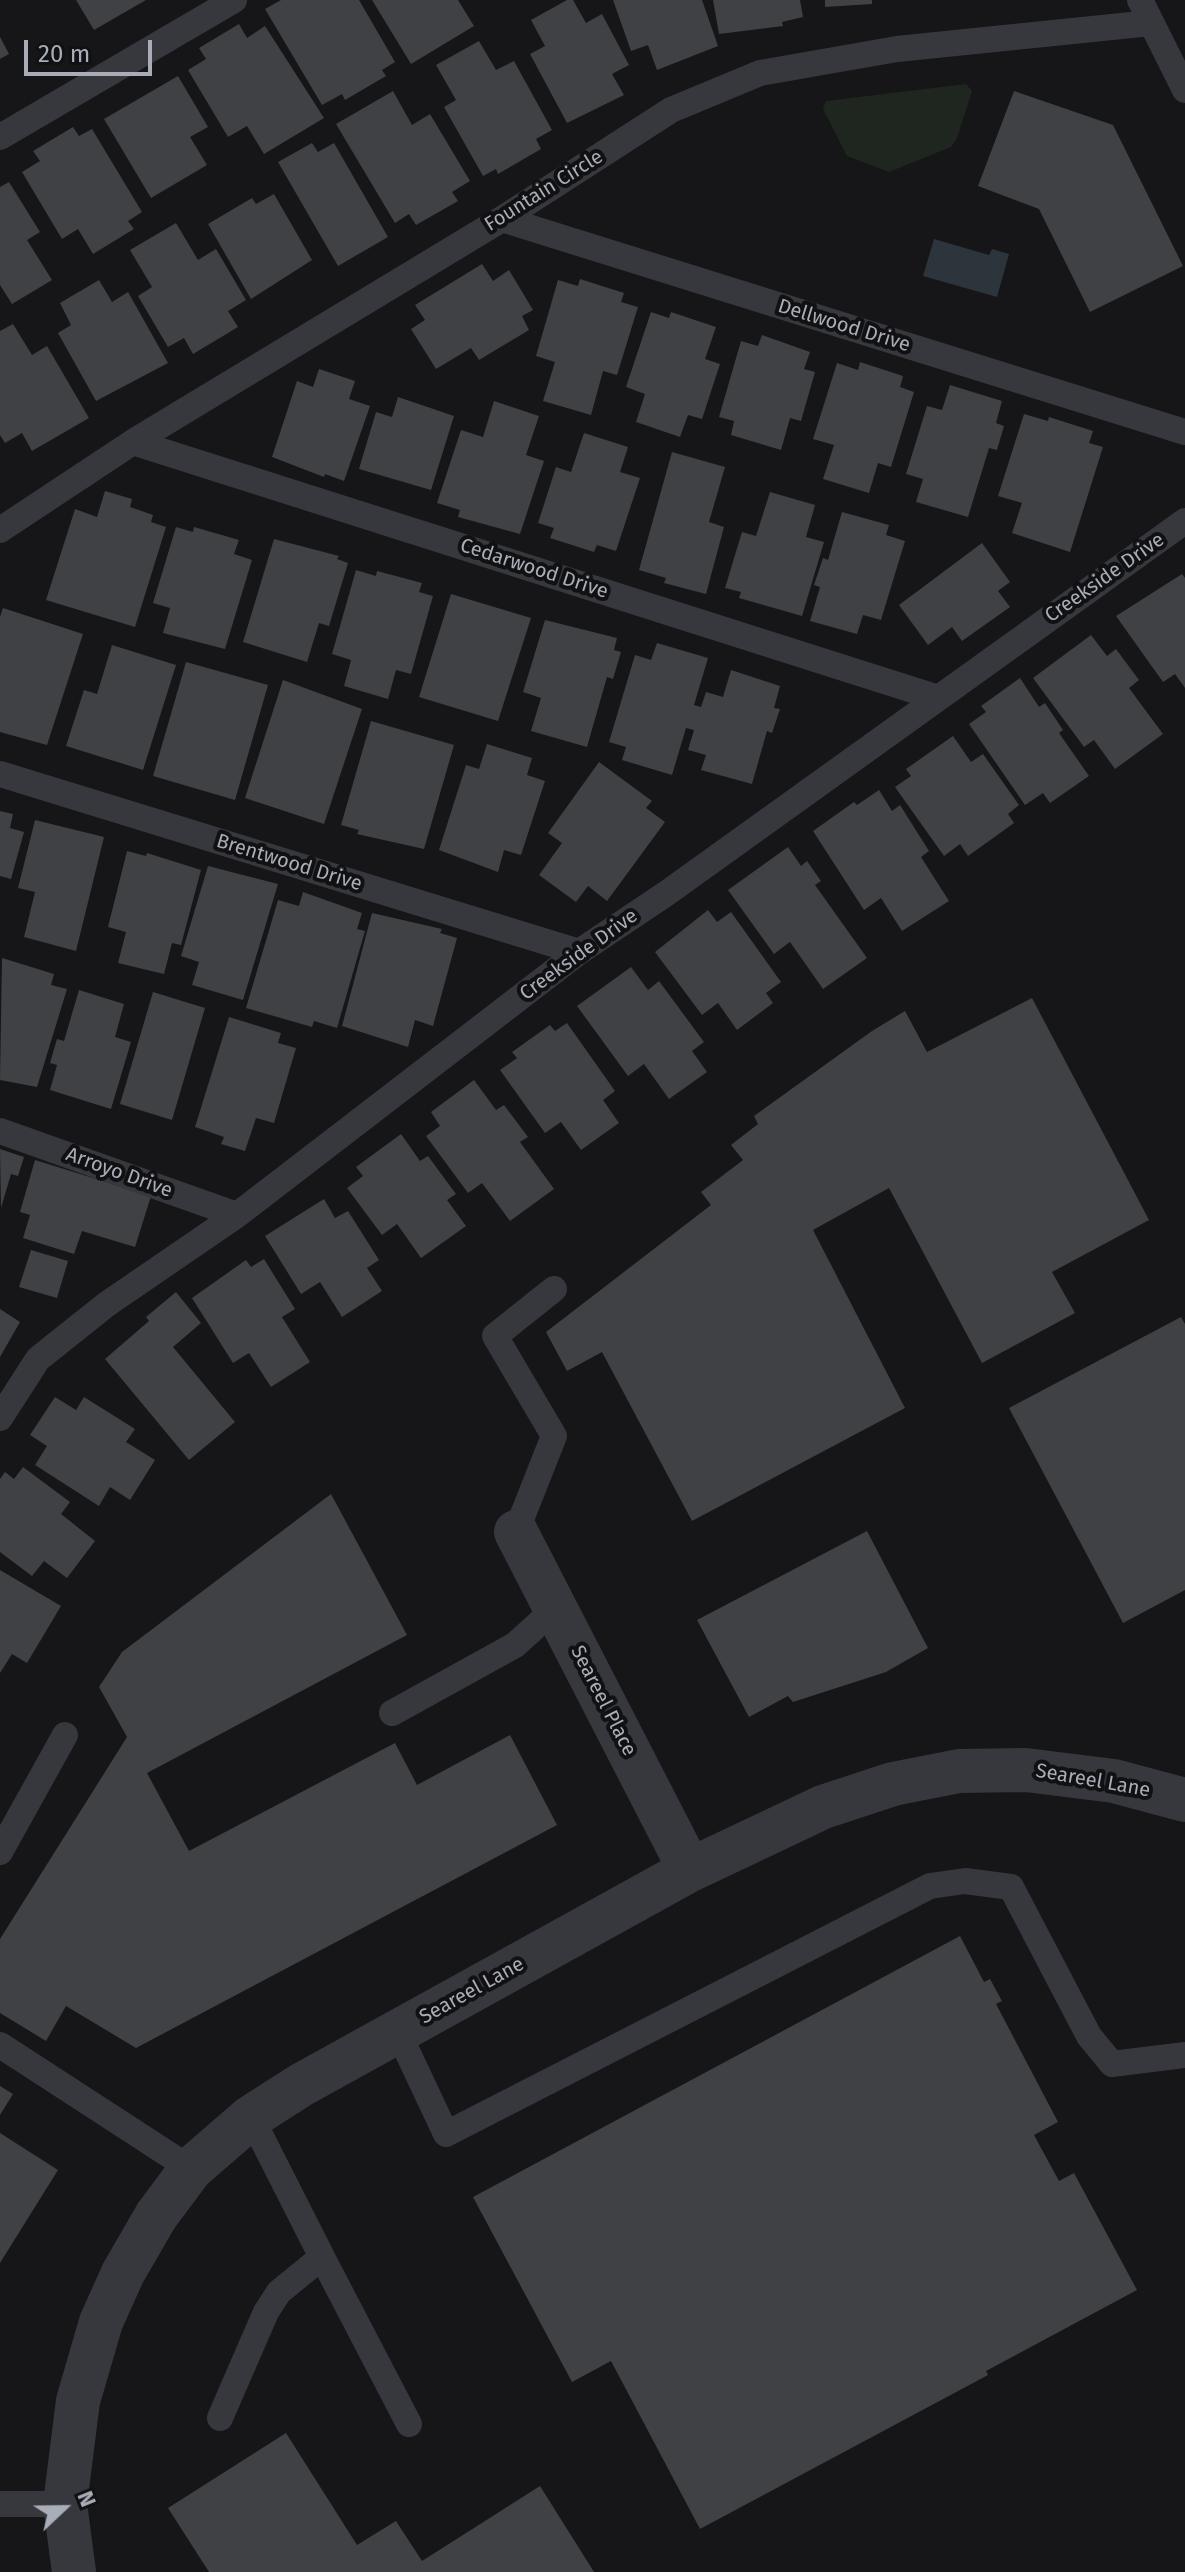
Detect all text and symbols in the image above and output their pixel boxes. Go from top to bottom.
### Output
scale bar [28,24,156,74]
text: 20 m [38,40,90,68]
street label: Fountain Circle [480,145,608,237]
street label: Dellwood Drive [775,294,913,358]
street label: Creekside Drive [1041,528,1169,628]
street label: Cedarwood Drive [457,534,611,604]
street label: Brentwood Drive [213,829,365,897]
street label: Creekside Drive [515,904,643,1006]
street label: Arroyo Drive [62,1143,176,1203]
street label: Seareel Place [565,1642,641,1760]
street label: Seareel Lane [1034,1759,1152,1803]
street label: Seareel Lane [416,1952,528,2030]
north arrow [24,2468,104,2548]
text: N [71,2487,102,2511]

